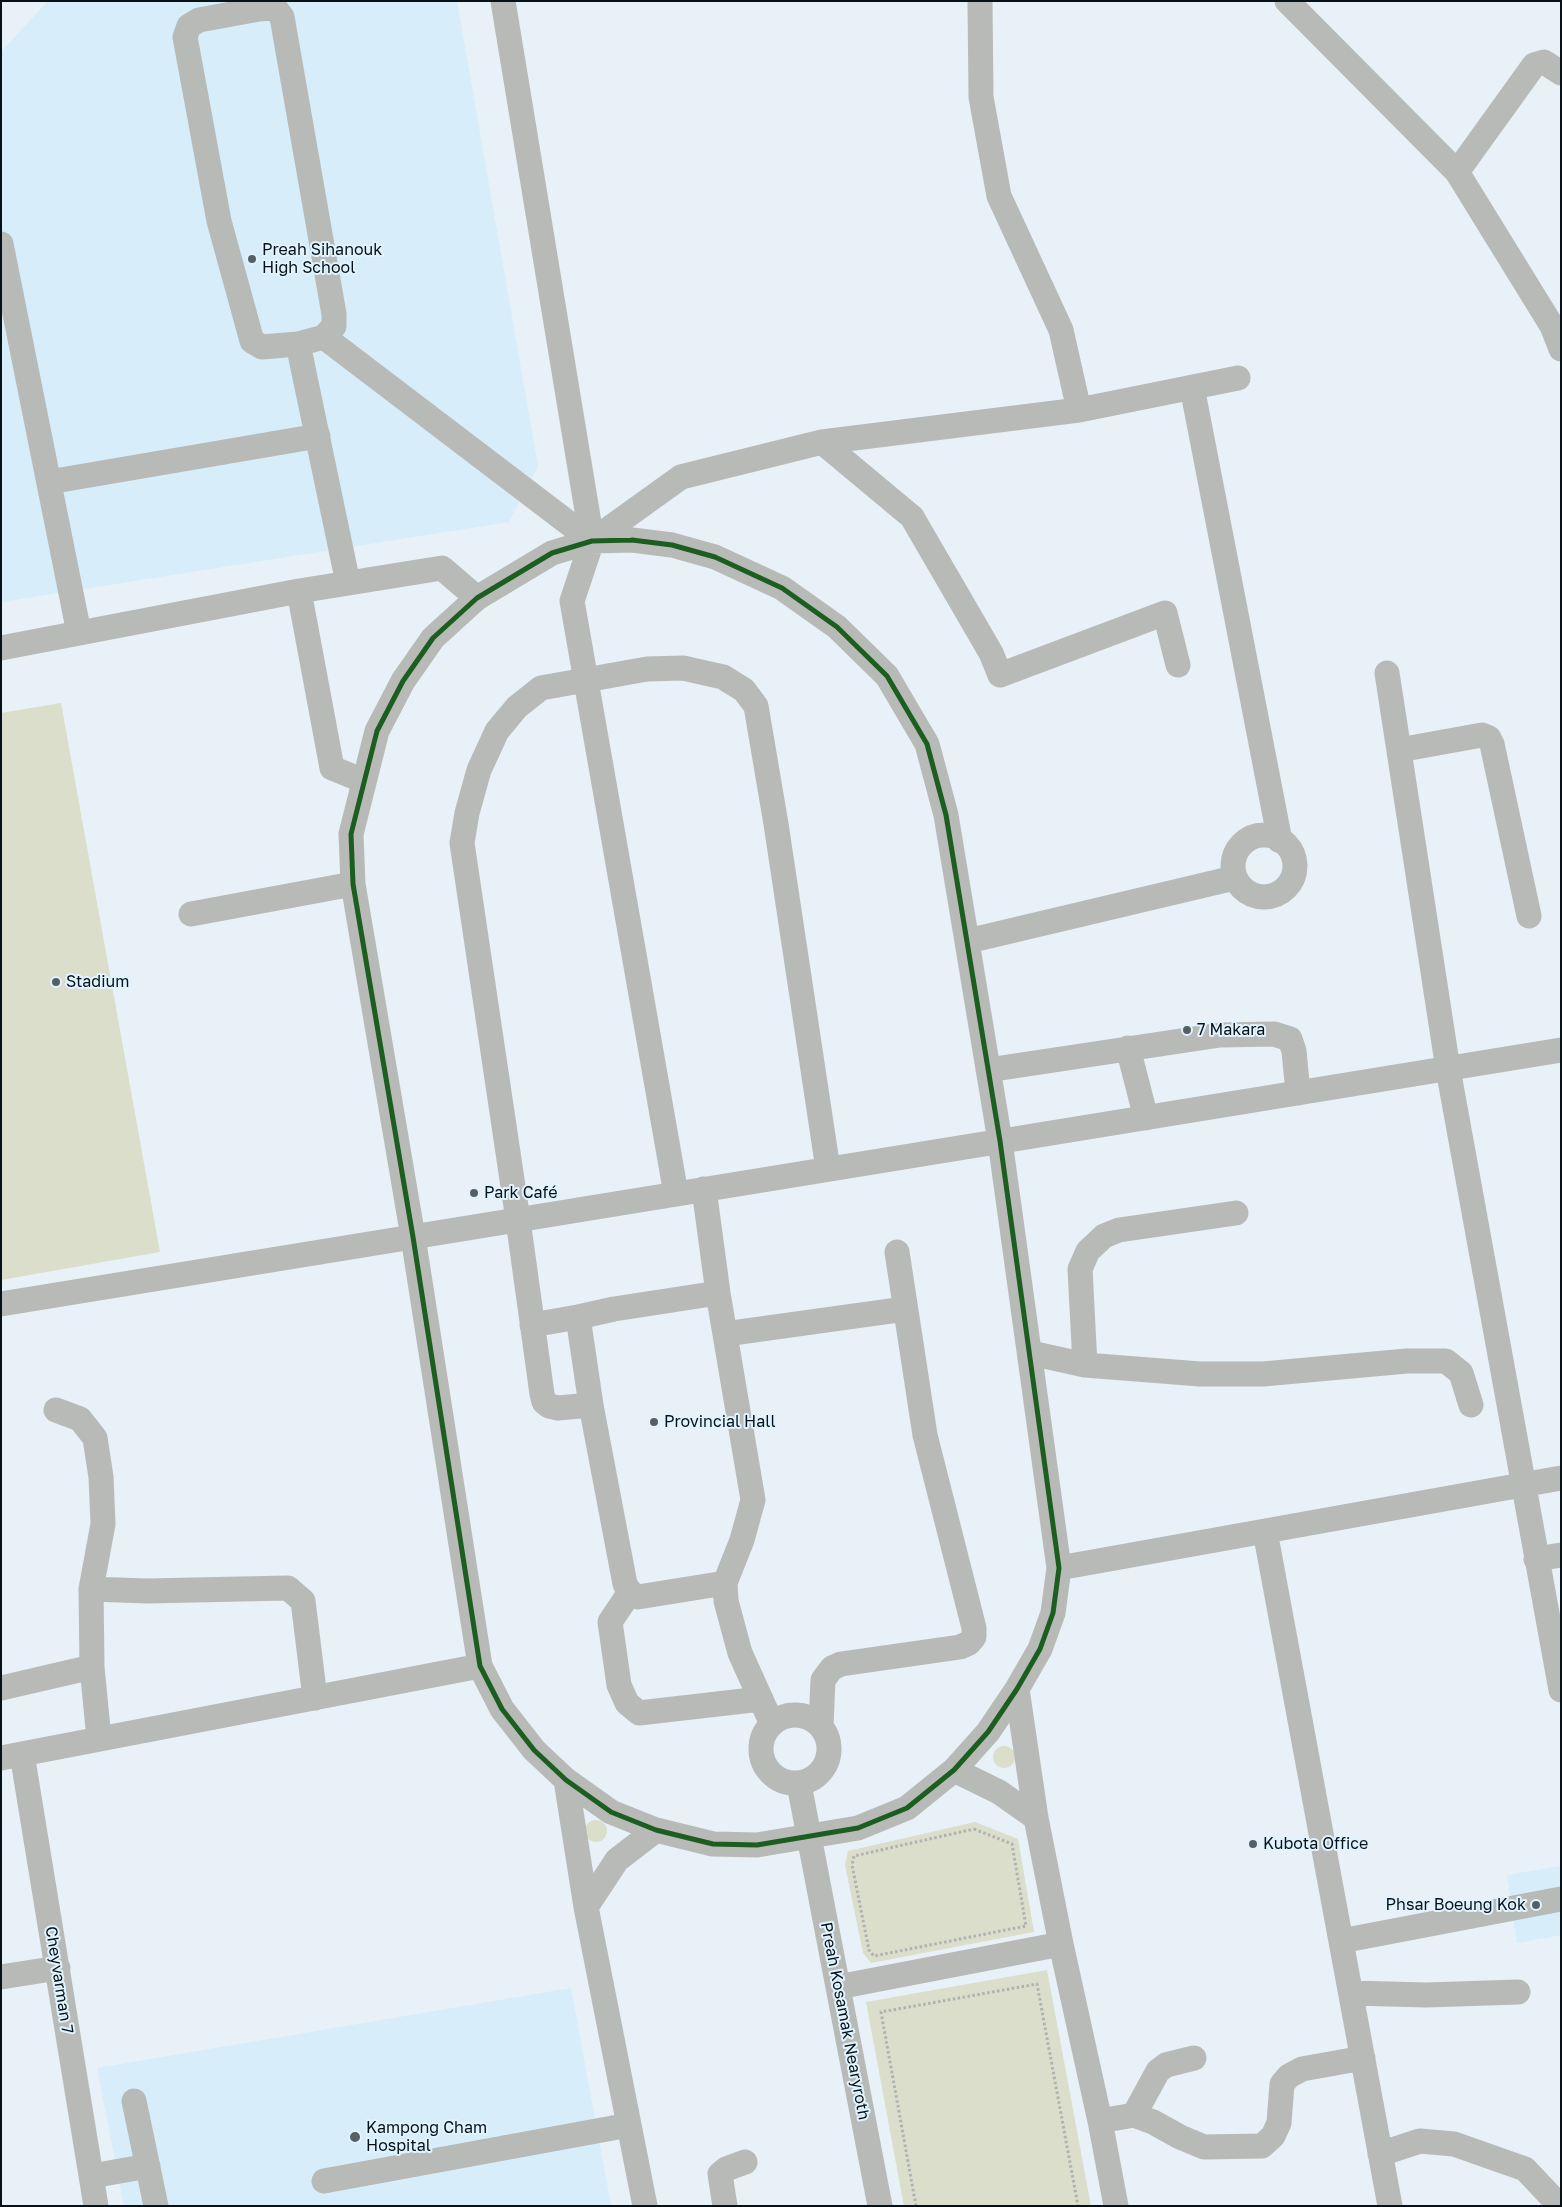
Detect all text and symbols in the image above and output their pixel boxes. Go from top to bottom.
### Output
place label: Preah Sihanouk High School [262,240,382,278]
marker: Preah Sihanouk High School [246,253,258,265]
place label: Stadium [66,972,129,992]
marker: Stadium [50,976,62,988]
place label: 7 Makara [1197,1020,1265,1040]
marker: 7 Makara [1181,1024,1193,1036]
place label: Park Café [484,1183,558,1203]
marker: Park Café [468,1187,480,1199]
place label: Provincial Hall [664,1412,776,1432]
marker: Provincial Hall [648,1416,660,1428]
place label: Kubota Office [1263,1834,1368,1854]
marker: Kubota Office [1247,1838,1259,1850]
place label: Phsar Boeung Kok [1386,1895,1526,1915]
marker: Phsar Boeung Kok [1530,1899,1542,1911]
street label: Preah Kosamak Nearyroth [816,1921,874,2121]
street label: Cheyvarman 7 [41,1925,77,2035]
place label: Kampong Cham Hospital [366,2118,487,2156]
marker: Kampong Cham Hospital [348,2130,362,2144]

